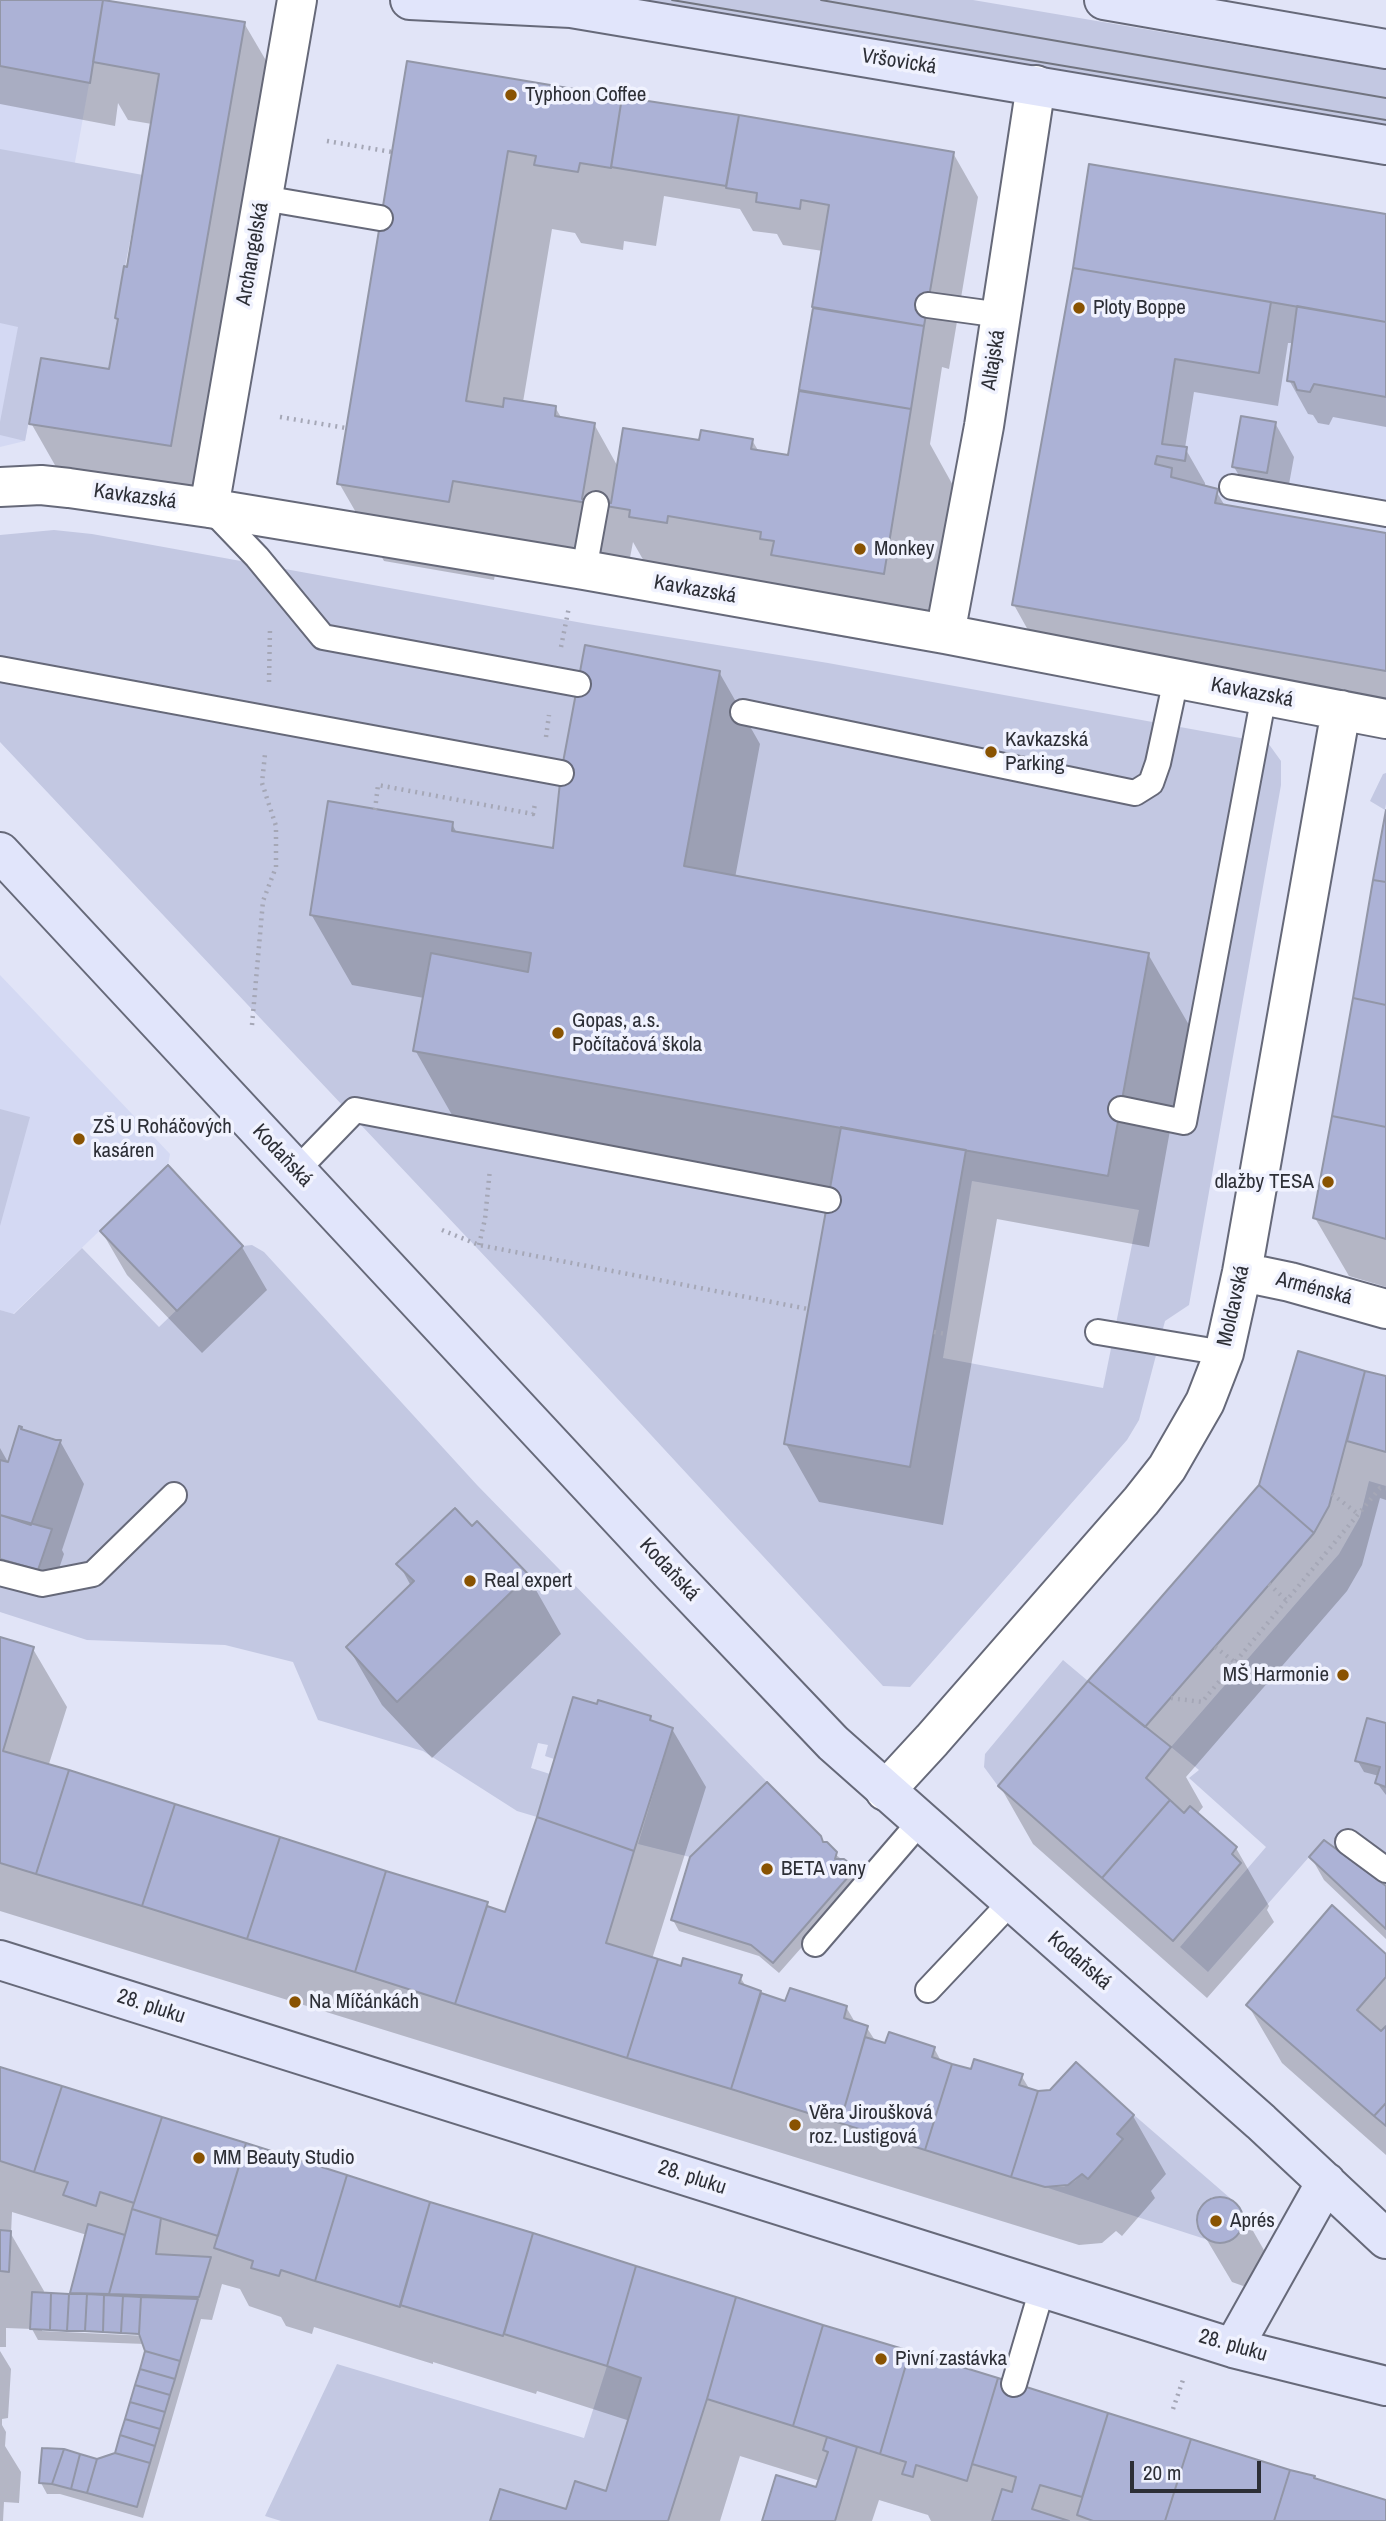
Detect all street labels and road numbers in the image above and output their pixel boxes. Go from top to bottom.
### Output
street label: Vršovická [860,44,938,80]
street label: Archangelská [232,200,274,308]
street label: Altajská [977,328,1011,392]
street label: Kavkazská [92,479,178,515]
street label: Kavkazská [652,570,738,610]
street label: Kavkazská [1209,673,1295,713]
street label: Kodaňská [247,1119,317,1193]
street label: Moldavská [1212,1263,1256,1349]
street label: Arménská [1273,1267,1355,1311]
street label: Kodaňská [634,1533,704,1607]
street label: Kodaňská [1042,1926,1116,1996]
street label: 28. pluku [114,1984,188,2030]
street label: 28. pluku [655,2155,729,2201]
street label: 28. pluku [1196,2324,1270,2368]

